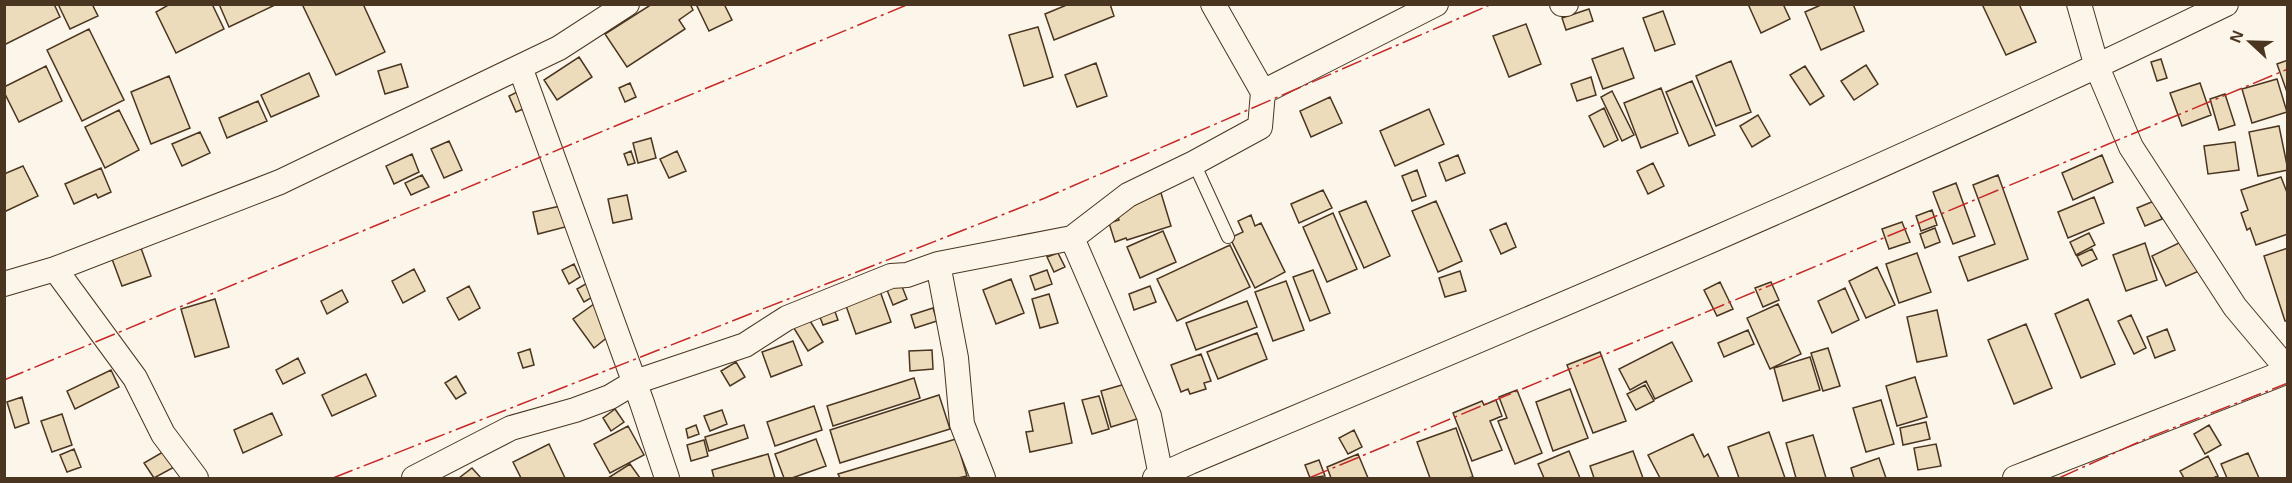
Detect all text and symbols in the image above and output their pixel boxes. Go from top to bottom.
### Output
north arrow [2220,12,2280,72]
text: N [2227,28,2247,45]

